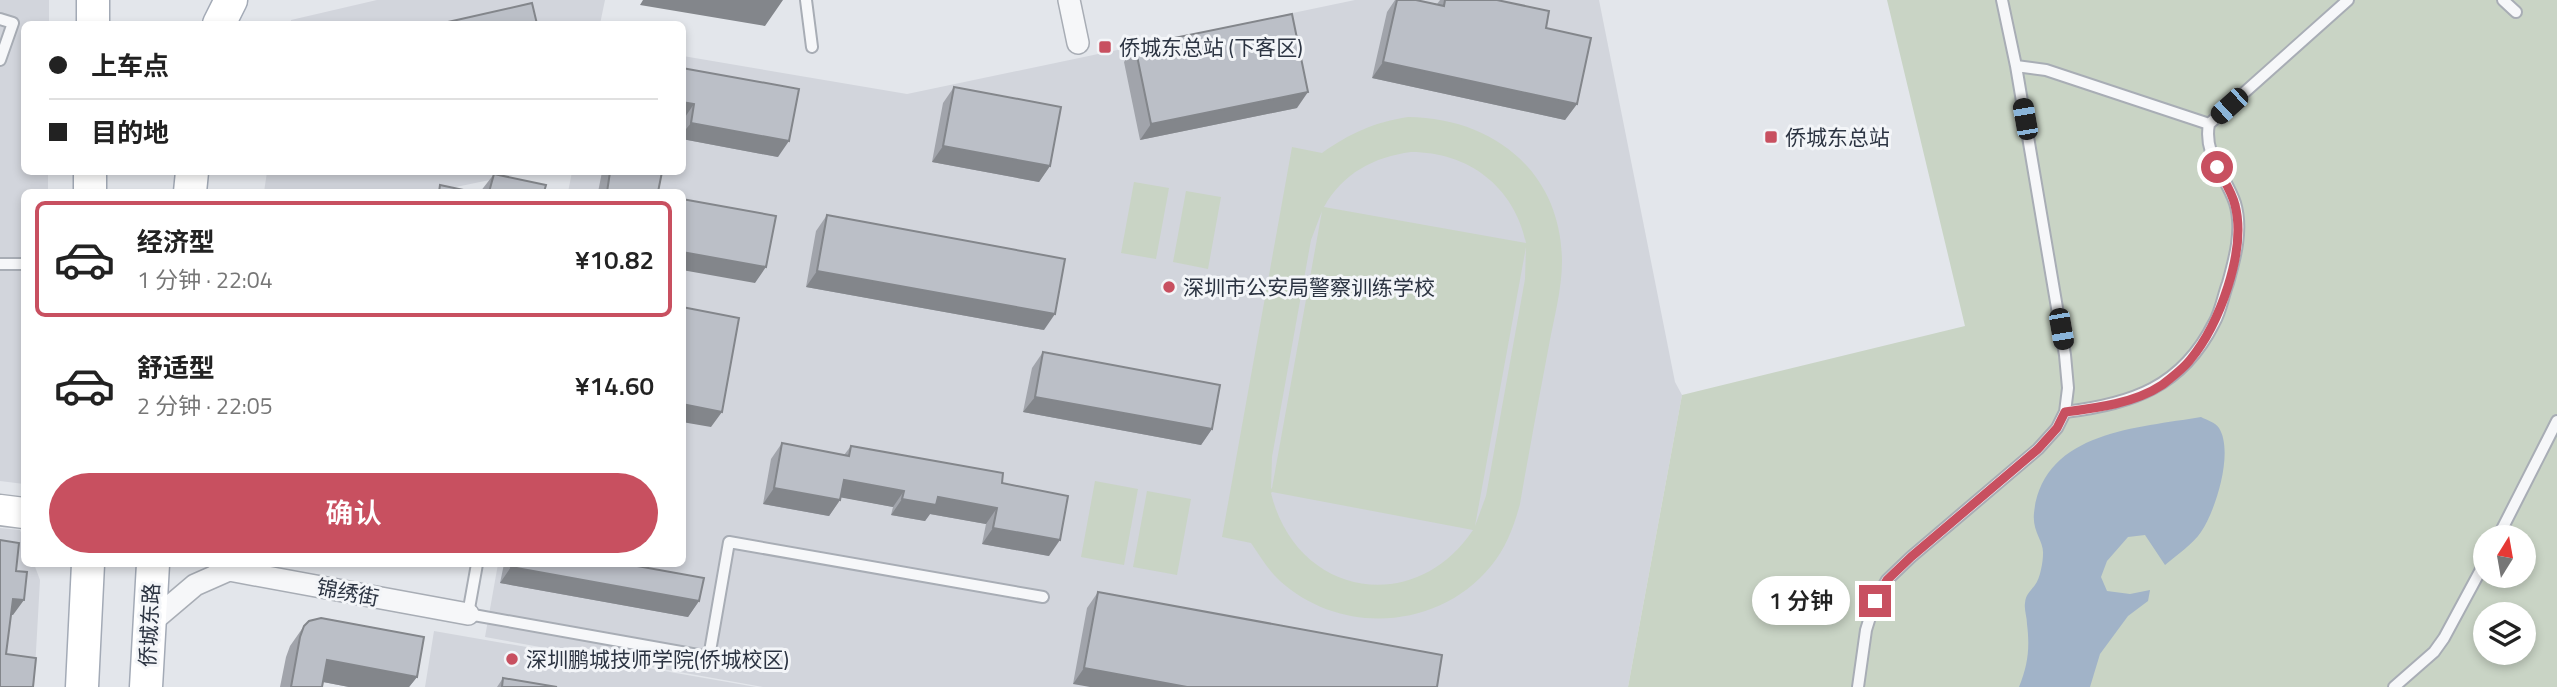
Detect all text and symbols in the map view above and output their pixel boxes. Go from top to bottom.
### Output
place label: 侨城东总站 (下客区) [1119,31,1303,63]
marker: 侨城东总站 (下客区) [1097,39,1113,55]
text: 上车点 [91,46,169,85]
car [2207,84,2252,128]
car [2012,96,2039,142]
text: 目的地 [91,113,169,152]
place label: 侨城东总站 [1785,121,1890,153]
marker: 侨城东总站 [1763,129,1779,145]
route start [2201,151,2233,183]
text: 经济型 [137,222,215,261]
icon: car [53,228,116,291]
text: ¥10.82 [575,240,654,279]
text: 1 分钟 · 22:04 [137,262,273,297]
place label: 深圳市公安局警察训练学校 [1183,271,1435,303]
marker: 深圳市公安局警察训练学校 [1161,279,1177,295]
car [2048,306,2075,352]
text: 舒适型 [137,348,215,387]
icon: car [53,354,116,417]
text: ¥14.60 [575,366,654,405]
text: 2 分钟 · 22:05 [137,388,273,423]
button: 确认 [49,473,658,553]
north arrow [2473,525,2536,588]
map controls [2473,525,2536,665]
street label: 锦绣街 [314,570,382,614]
callout: 1 分钟 [1752,576,1850,626]
street label: 侨城东路 [131,582,167,668]
text: 1 分钟 [1769,583,1833,618]
route end [1859,585,1891,617]
button: layers [2473,602,2536,665]
place label: 深圳鹏城技师学院(侨城校区) [526,643,789,675]
marker: 深圳鹏城技师学院(侨城校区) [504,651,520,667]

